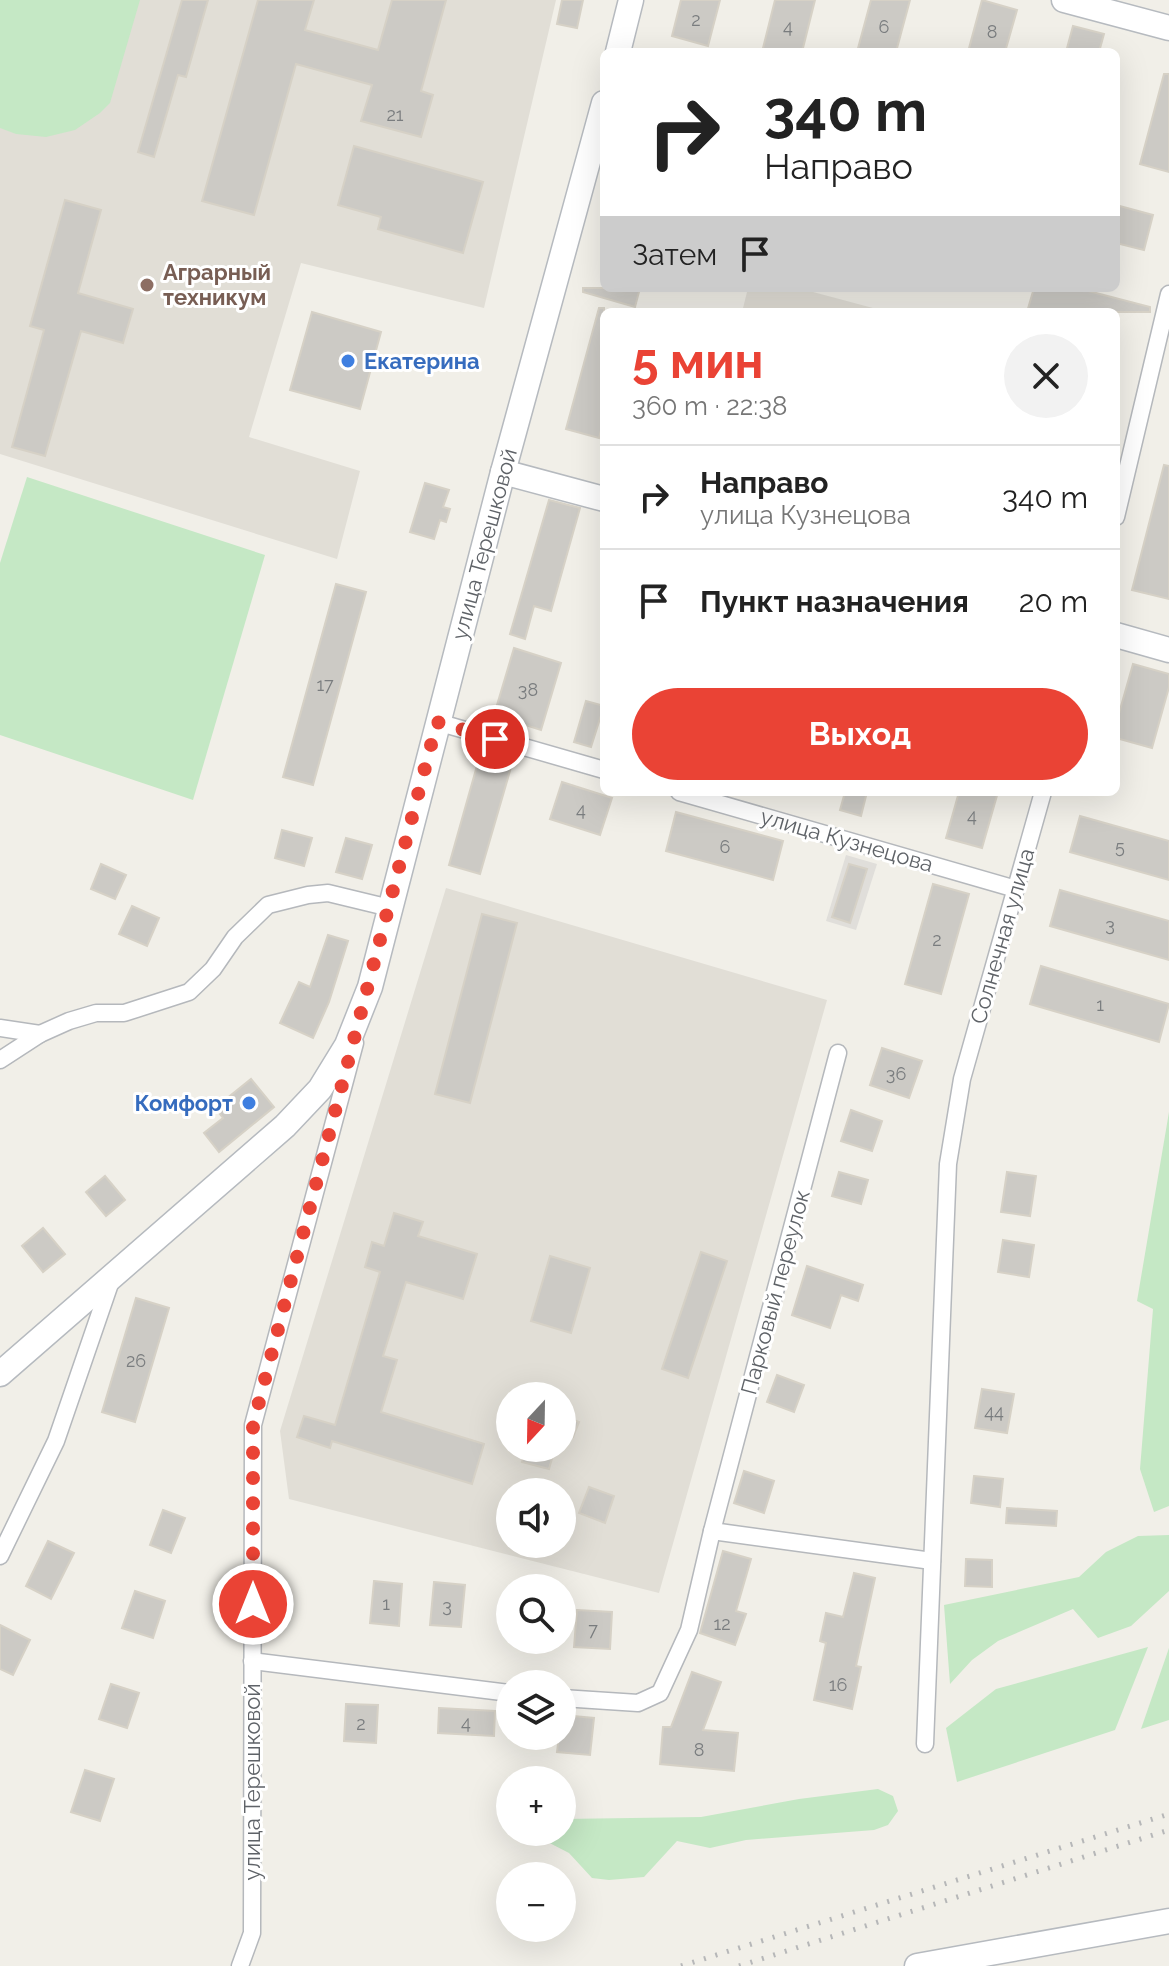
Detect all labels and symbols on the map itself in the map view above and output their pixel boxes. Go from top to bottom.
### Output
house number: 2 [691,9,701,30]
house number: 4 [783,16,793,37]
house number: 6 [879,16,890,37]
house number: 8 [987,21,997,42]
house number: 21 [386,104,404,125]
place label: Аграрный техникум [163,259,271,310]
marker: Аграрный техникум [138,276,156,294]
place label: Екатерина [364,348,480,374]
marker: Екатерина [339,352,357,370]
street label: улица Терешковой [446,445,522,643]
house number: 17 [316,674,334,695]
house number: 38 [518,679,538,700]
pin [461,705,529,773]
house number: 4 [576,799,586,820]
street label: улица Кузнецова [758,803,936,877]
house number: 4 [967,805,977,826]
house number: 6 [720,836,731,857]
house number: 5 [1115,836,1125,857]
street label: Солнечная улица [965,845,1039,1027]
house number: 3 [1105,914,1115,935]
house number: 2 [932,929,942,950]
house number: 1 [1096,994,1104,1015]
house number: 36 [886,1063,906,1084]
place label: Комфорт [135,1090,233,1116]
marker: Комфорт [240,1094,258,1112]
street label: Парковый переулок [735,1187,815,1397]
house number: 26 [126,1350,146,1371]
north arrow [496,1382,576,1462]
house number: 44 [984,1401,1004,1422]
position arrow [211,1562,295,1646]
house number: 1 [382,1593,390,1614]
house number: 3 [442,1595,452,1616]
house number: 12 [713,1613,731,1634]
house number: 7 [588,1619,598,1640]
house number: 16 [829,1674,847,1695]
street label: улица Терешковой [239,1684,265,1880]
house number: 4 [461,1712,471,1733]
house number: 2 [356,1713,366,1734]
house number: 8 [694,1739,704,1760]

